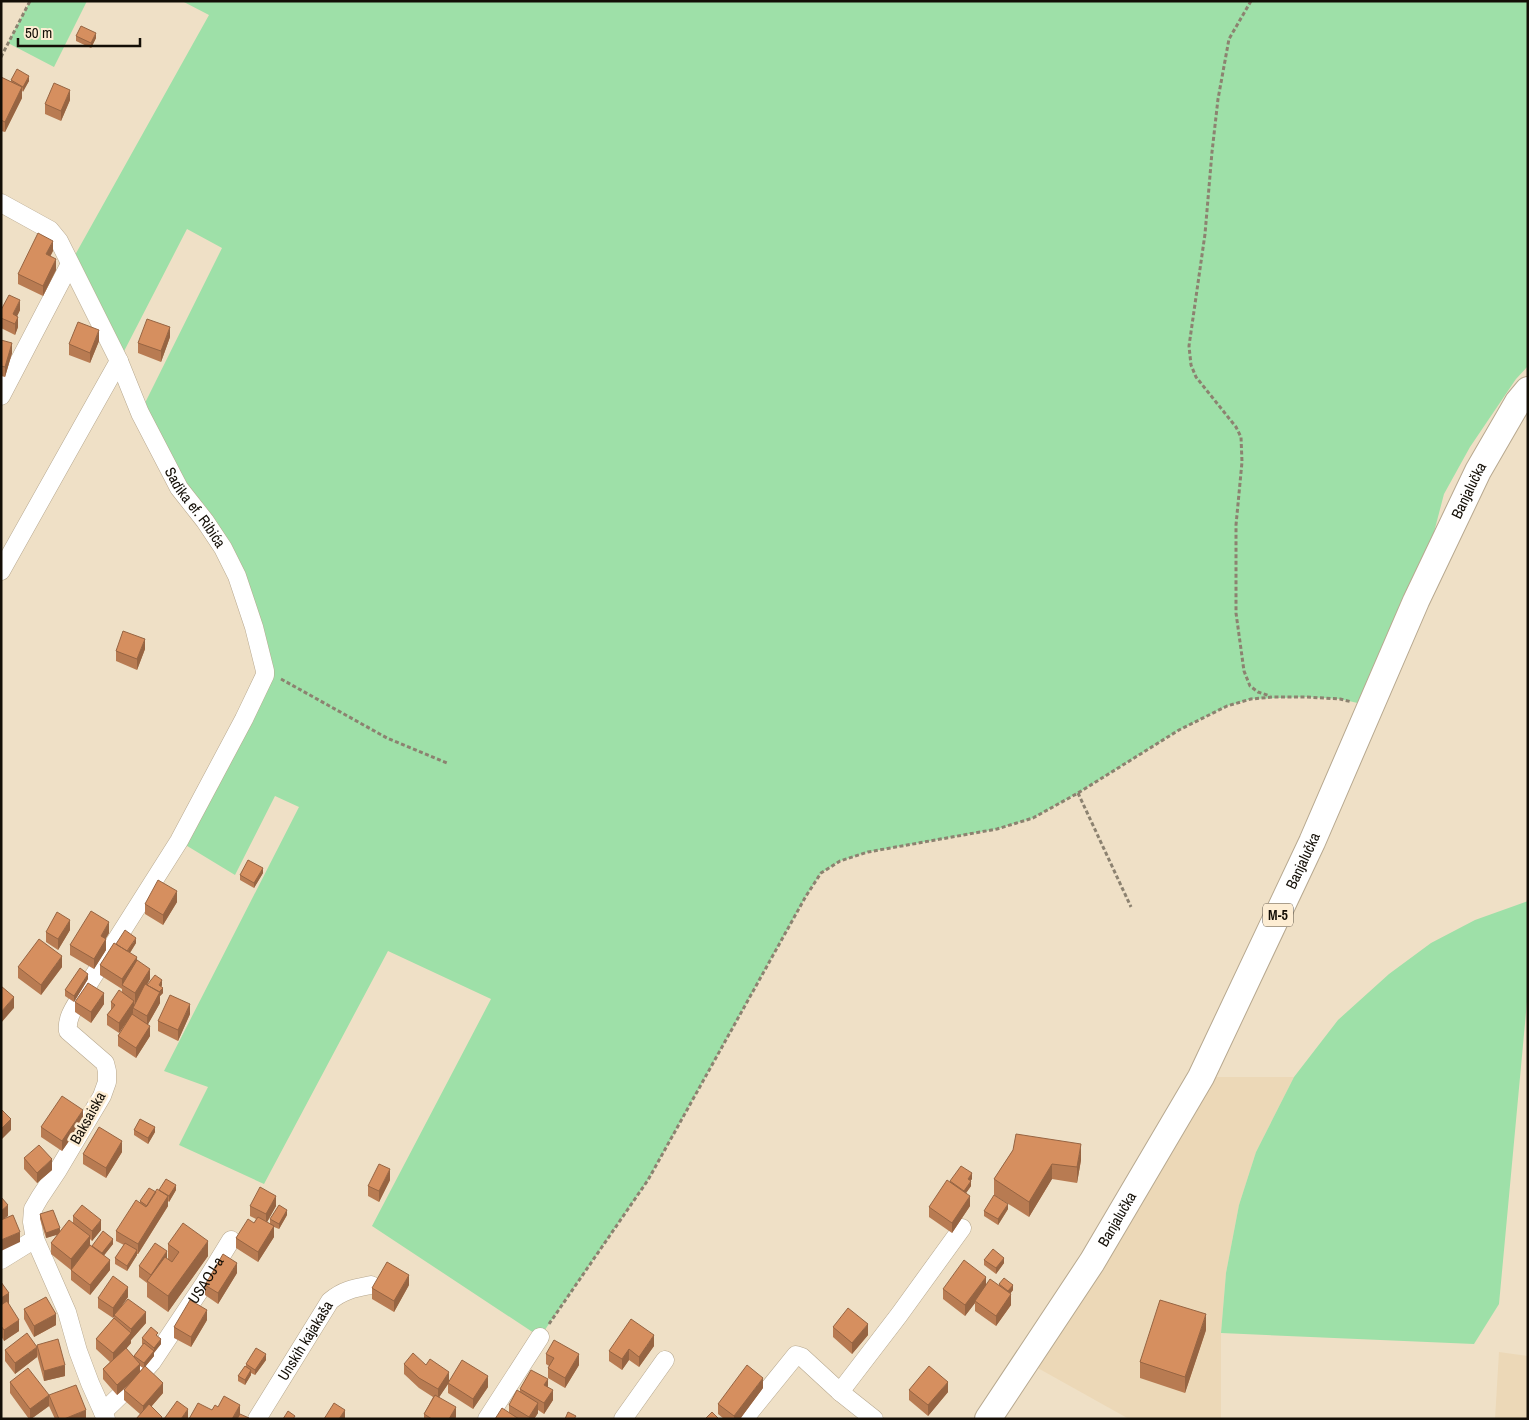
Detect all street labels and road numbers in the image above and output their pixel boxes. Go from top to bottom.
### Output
street label: Banjalučka [1446,458,1491,522]
street label: Sadika ef. Ribića [160,463,231,552]
street label: Banjalučka [1280,829,1325,892]
road number: M-5 [1263,904,1293,926]
street label: Baksaiska [65,1088,111,1148]
street label: Banjalučka [1092,1188,1141,1250]
street label: USAOJ-a [183,1252,228,1308]
street label: Unskih kajakaša [272,1296,338,1384]

